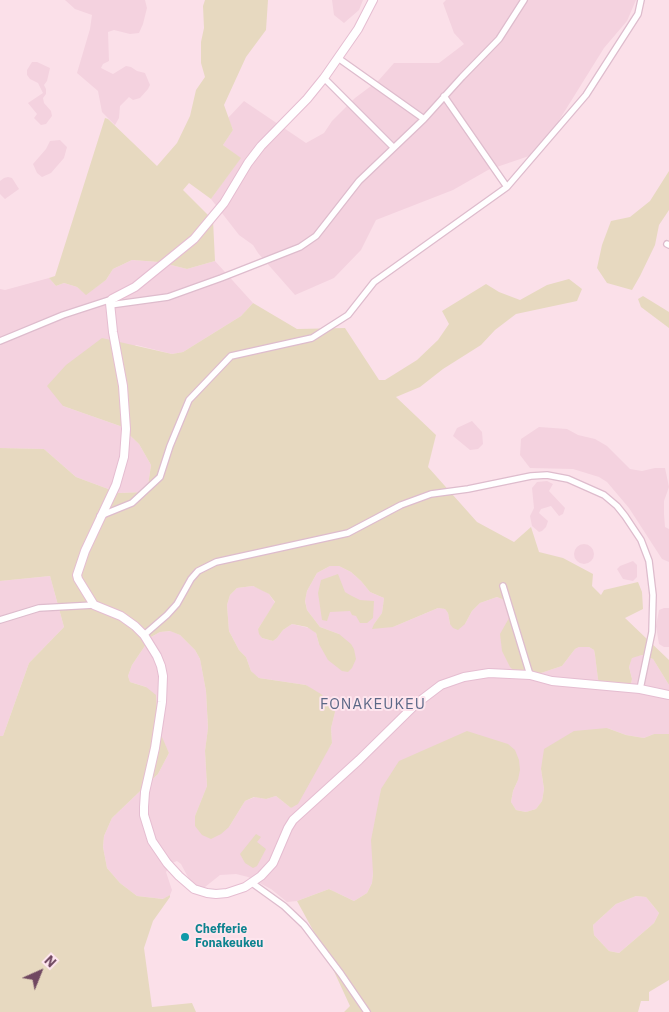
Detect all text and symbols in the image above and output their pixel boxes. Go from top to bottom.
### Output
district label: FONAKEUKEU [319,696,427,714]
place label: Chefferie Fonakeukeu [195,923,263,951]
marker: Chefferie Fonakeukeu [179,931,191,943]
north arrow [15,947,65,997]
text: N [41,951,60,971]

